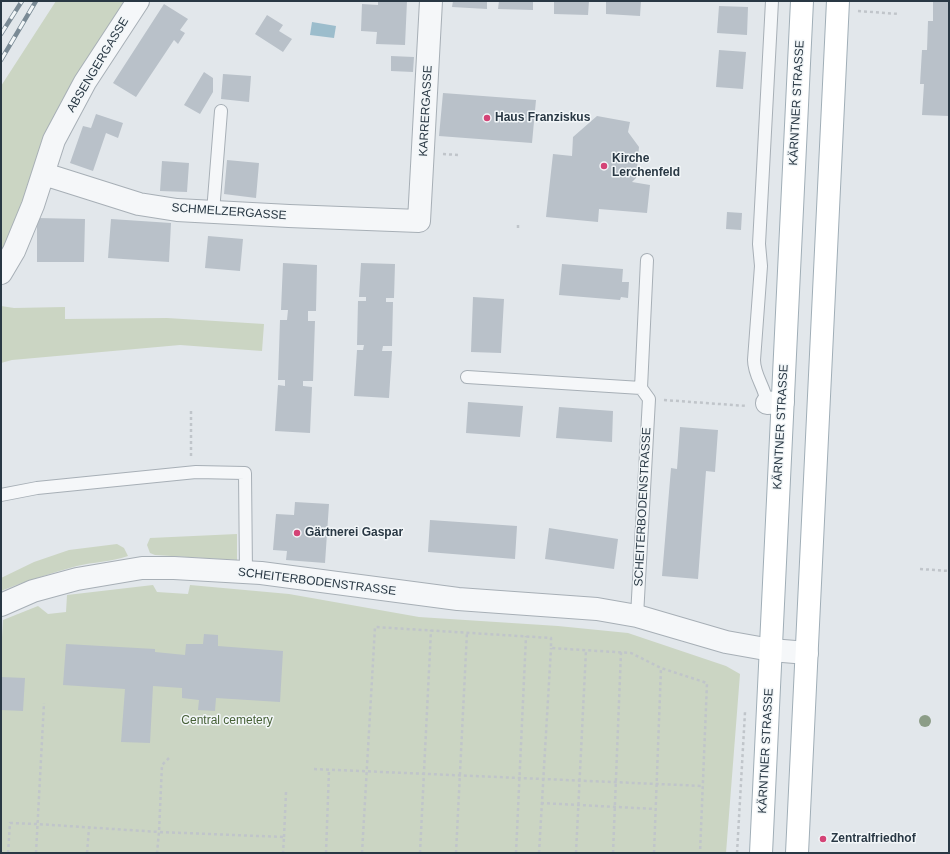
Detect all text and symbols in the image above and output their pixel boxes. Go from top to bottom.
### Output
street label: ABSENGERGASSE [64,15,132,115]
street label: KÄRNTNER STRASSE [787,40,807,166]
street label: KARRERGASSE [416,65,436,157]
place label: Haus Franziskus [495,111,590,125]
marker: Haus Franziskus [482,113,492,123]
place label: Kirche Lerchenfeld [612,152,680,180]
marker: Kirche Lerchenfeld [599,161,609,171]
street label: SCHMELZERGASSE [171,201,287,223]
street label: KÄRNTNER STRASSE [771,364,791,490]
street label: SCHEITERBODENSTRASSE [632,427,654,587]
place label: Gärtnerei Gaspar [305,526,403,540]
marker: Gärtnerei Gaspar [292,528,302,538]
street label: SCHEITERBODENSTRASSE [237,565,397,599]
street label: KÄRNTNER STRASSE [756,688,776,814]
park label: Central cemetery [181,714,273,728]
place label: Zentralfriedhof [831,832,916,846]
marker: Zentralfriedhof [818,834,828,844]

